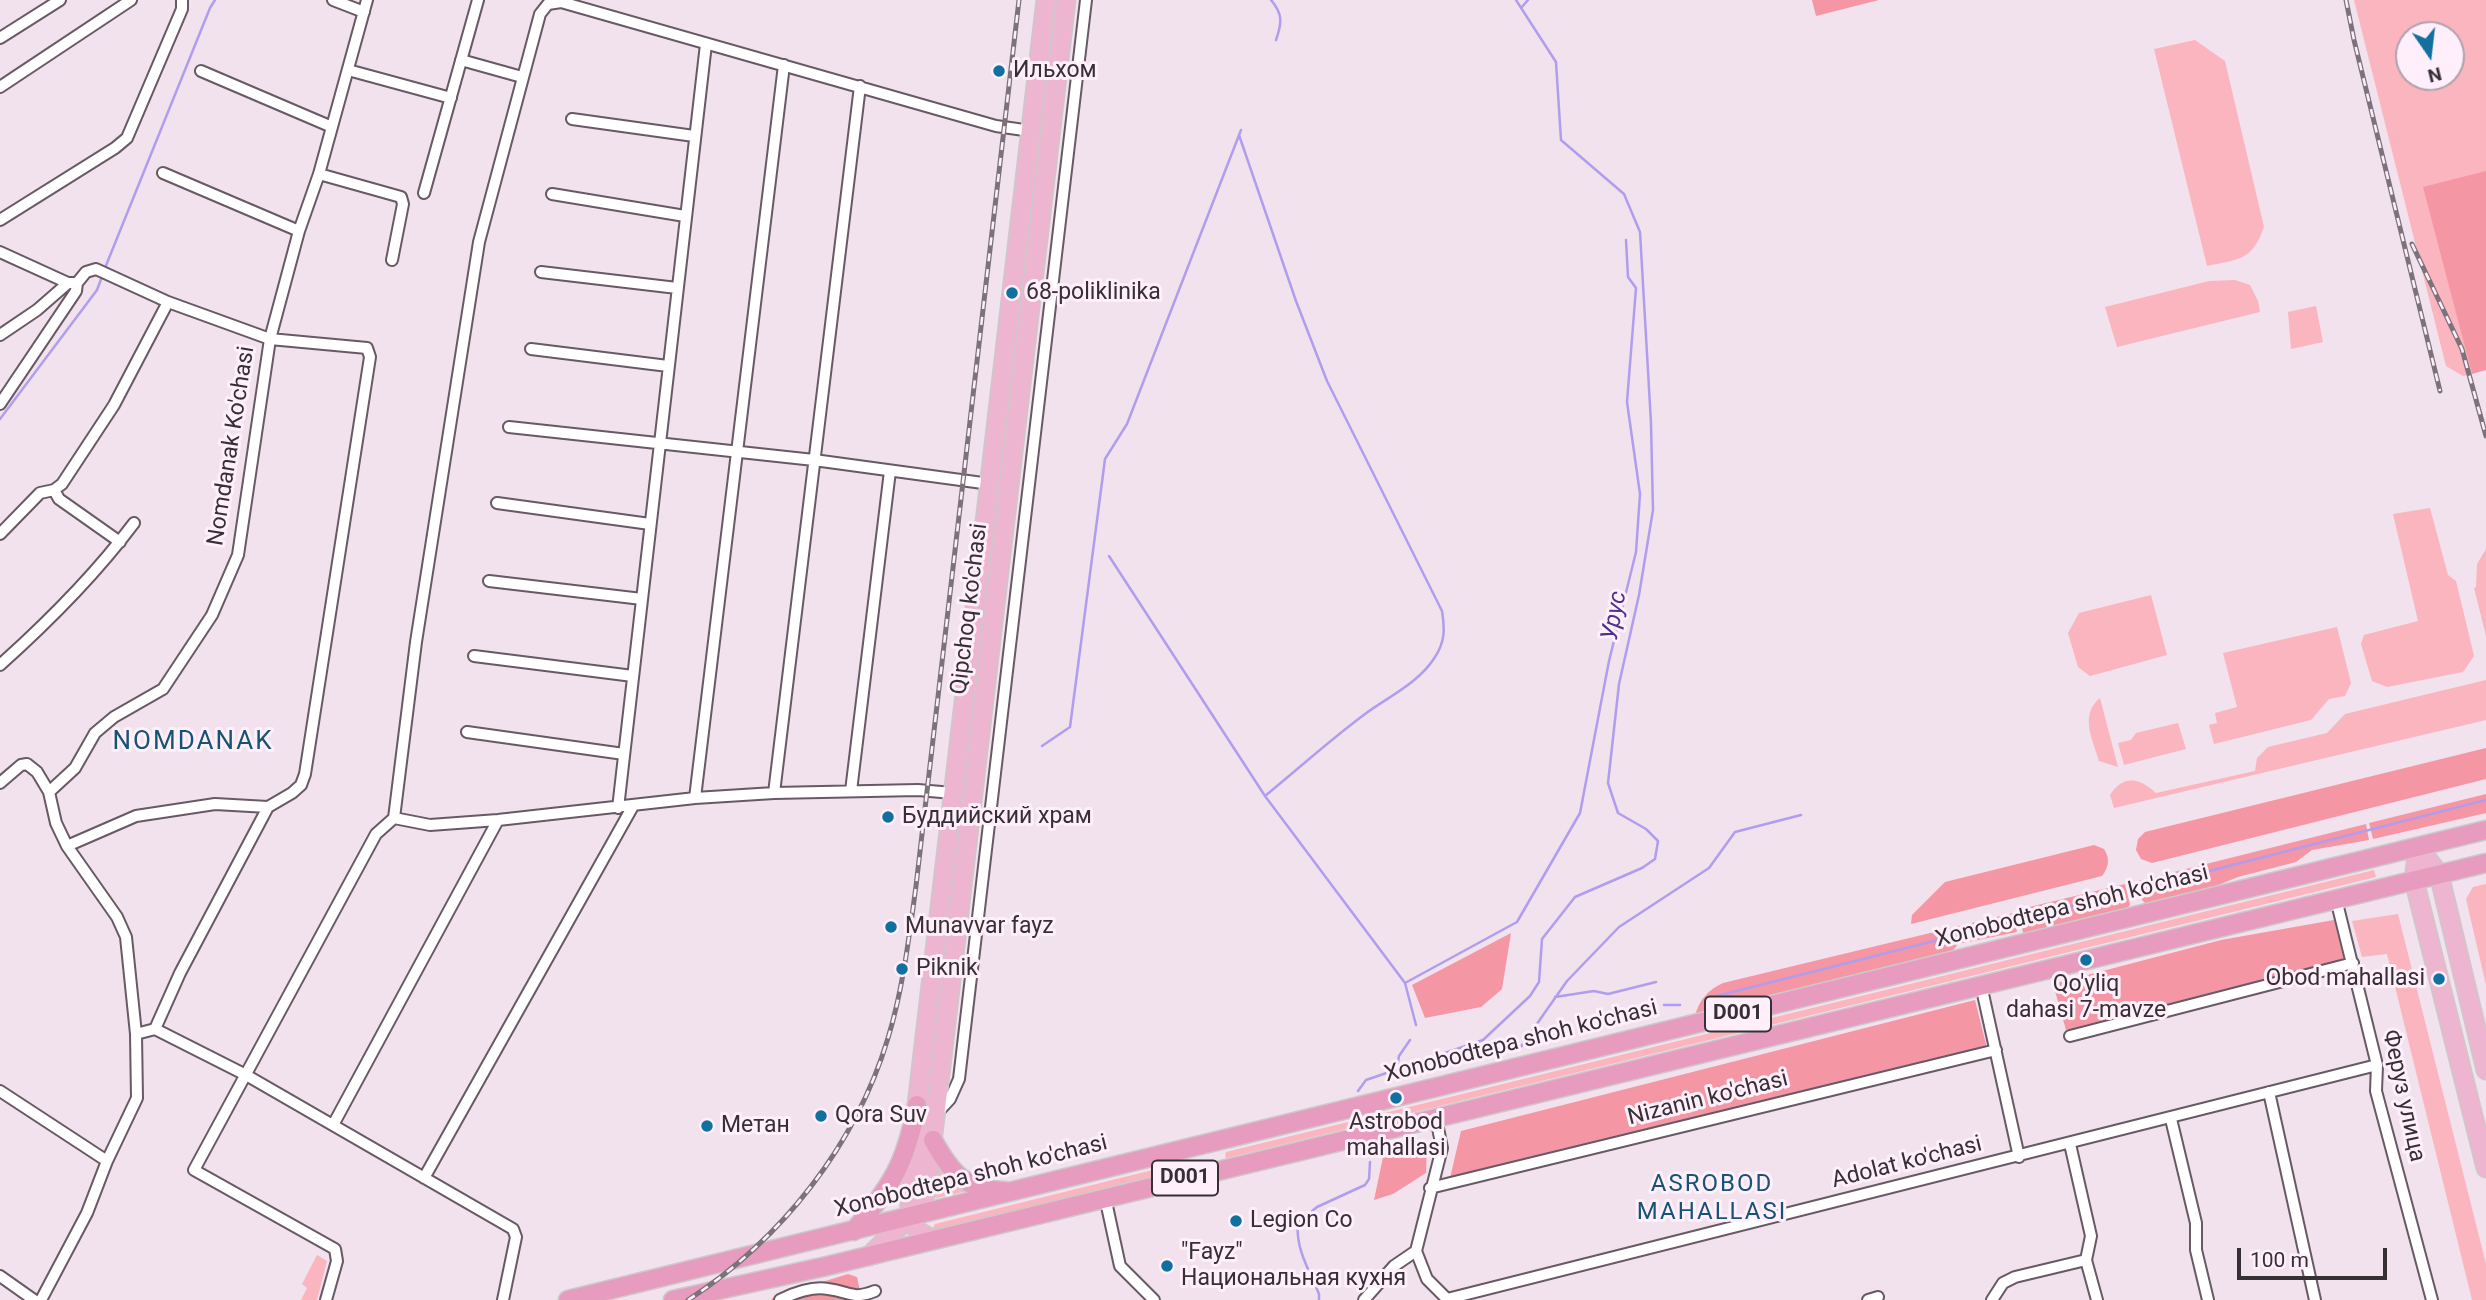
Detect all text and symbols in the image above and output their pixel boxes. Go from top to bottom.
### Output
north arrow [2395,21,2465,91]
place label: Ильхом [1013,57,1097,85]
text: N [2425,62,2444,88]
marker: Ильхом [991,63,1007,79]
place label: 68-poliklinika [1026,279,1161,307]
marker: 68-poliklinika [1004,285,1020,301]
street label: Nomdanak Ko'chasi [203,344,261,548]
street label: Qipchoq ko'chasi [946,522,994,696]
water label: Урус [1596,589,1634,643]
district label: NOMDANAK [114,726,272,758]
place label: Буддийский храм [902,803,1092,831]
marker: Буддийский храм [880,809,896,825]
street label: Xonobodtepa shoh ko'chasi [1933,860,2211,954]
place label: Munavvar fayz [905,913,1054,941]
marker: Munavvar fayz [883,919,899,935]
marker: Qo'yliq dahasi 7-mavze [2078,952,2094,968]
place label: Piknik [916,955,978,983]
marker: Piknik [894,961,910,977]
place label: Obod mahallasi [2265,965,2425,993]
place label: Qo'yliq dahasi 7-mavze [2006,971,2166,1025]
marker: Obod mahallasi [2431,971,2447,987]
street label: Xonobodtepa shoh ko'chasi [1382,995,1660,1089]
road number: D001 [1705,996,1771,1032]
street label: Феруз улица [2376,1028,2430,1164]
street label: Nizanin ko'chasi [1625,1066,1791,1132]
marker: Astrobod mahallasi [1388,1090,1404,1106]
place label: Qora Suv [835,1102,927,1130]
marker: Qora Suv [813,1108,829,1124]
place label: Astrobod mahallasi [1346,1109,1446,1163]
place label: Метан [721,1112,790,1140]
marker: Метан [699,1118,715,1134]
street label: Xonobodtepa shoh ko'chasi [832,1130,1110,1224]
street label: Adolat ko'chasi [1829,1131,1985,1195]
road number: D001 [1152,1160,1218,1196]
district label: ASROBOD MAHALLASI [1638,1171,1786,1227]
place label: Legion Co [1250,1207,1353,1235]
marker: Legion Co [1228,1213,1244,1229]
scale bar [2241,1234,2392,1278]
place label: "Fayz" Национальная кухня [1181,1239,1406,1293]
text: 100 m [2250,1248,2309,1272]
marker: "Fayz" Национальная кухня [1159,1258,1175,1274]

